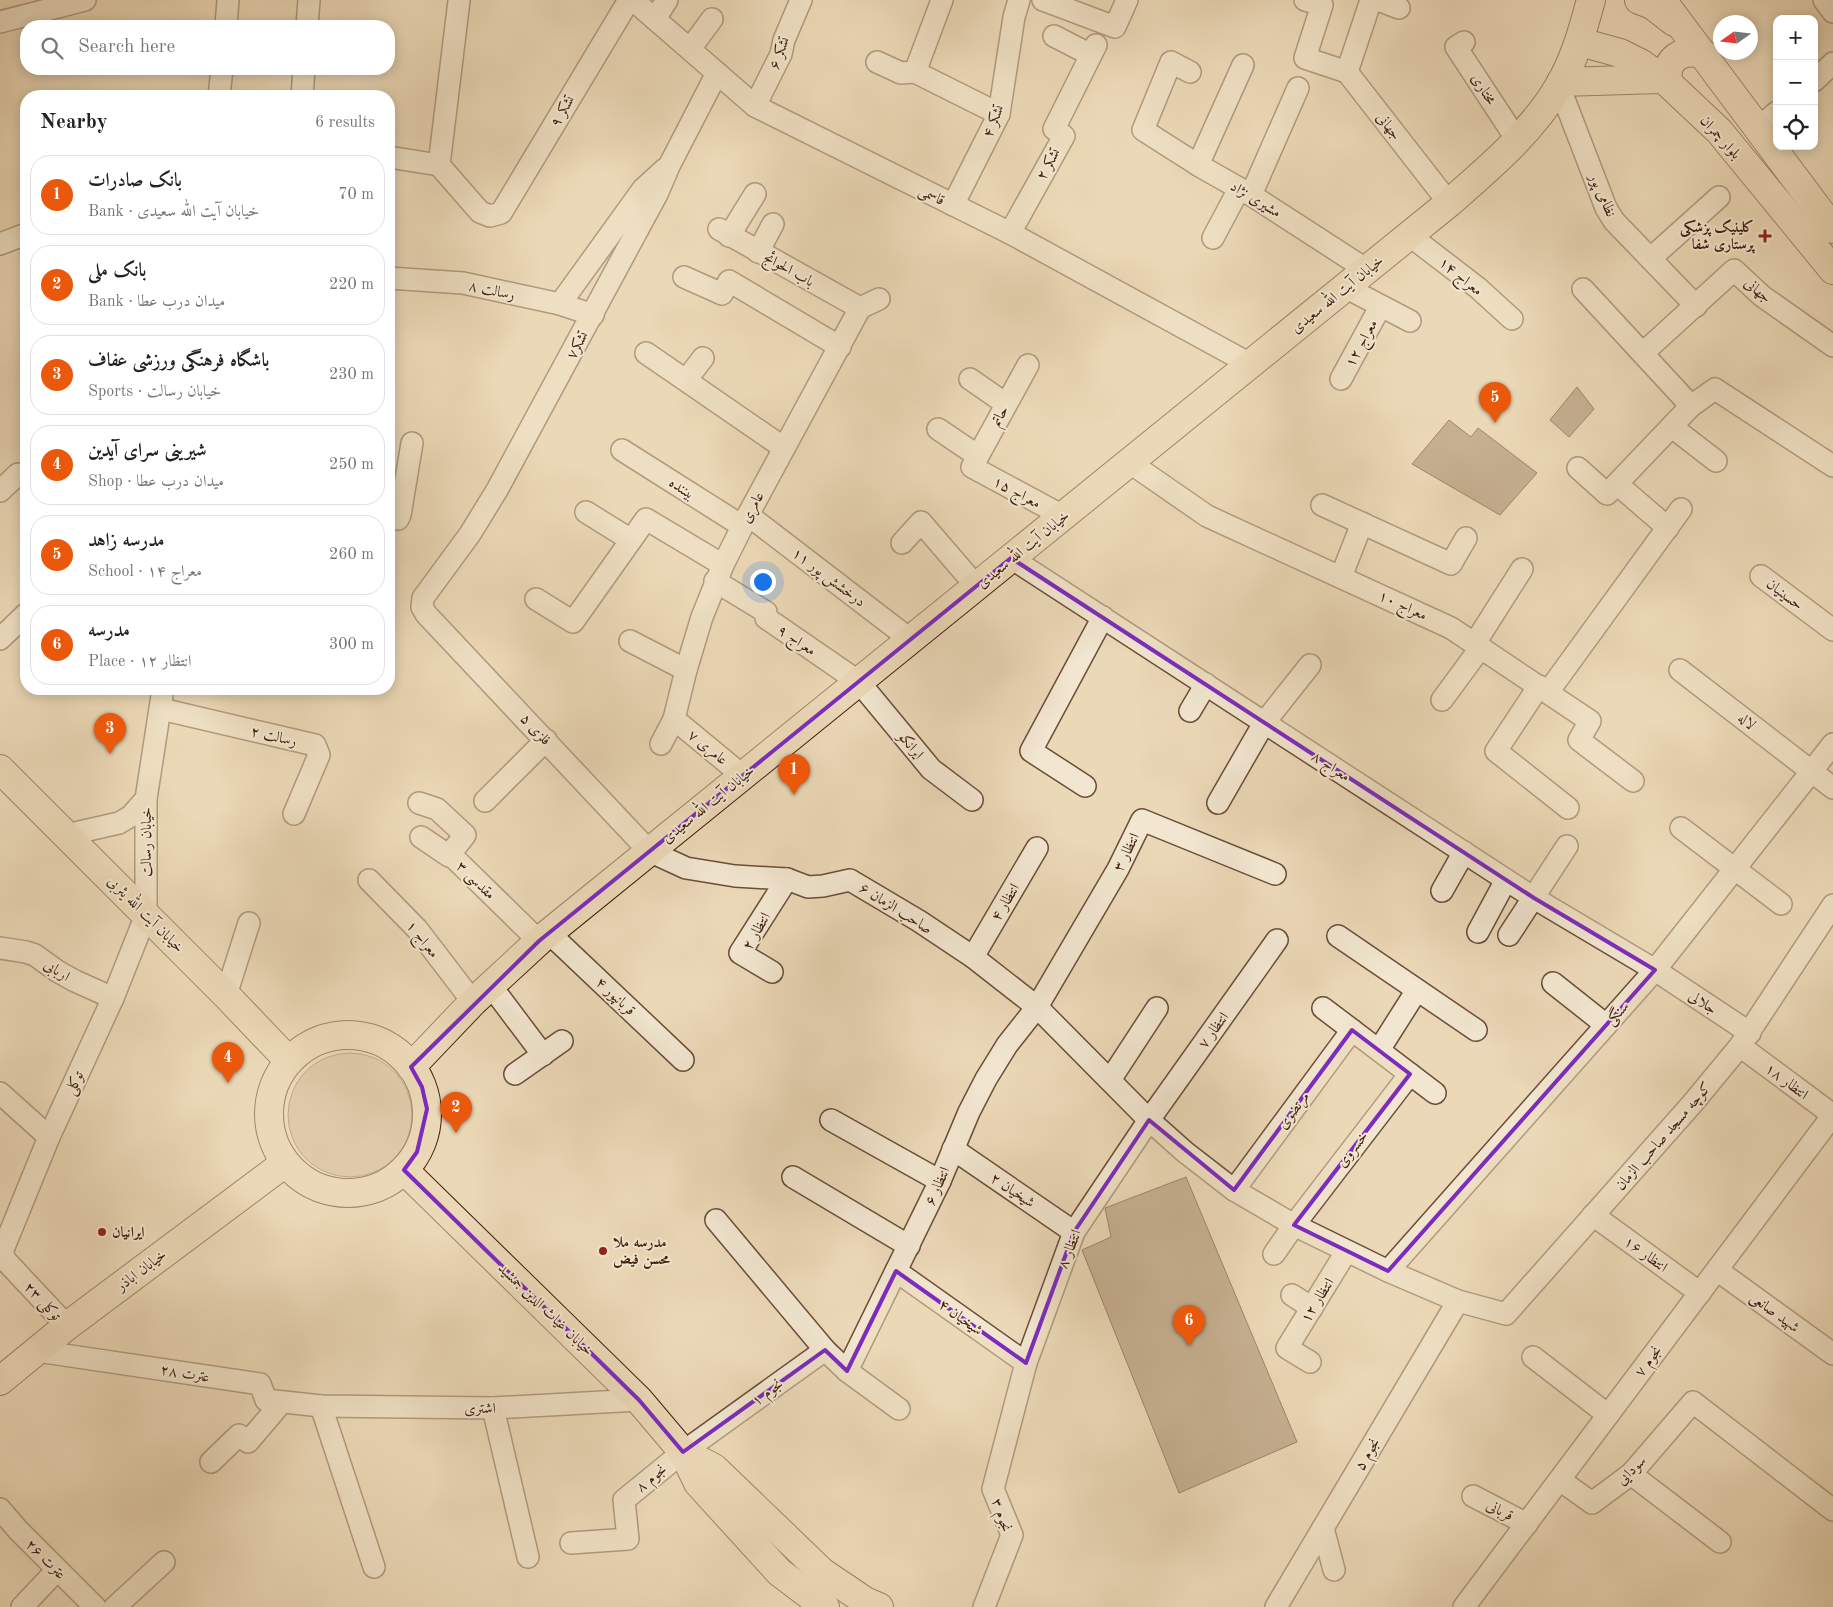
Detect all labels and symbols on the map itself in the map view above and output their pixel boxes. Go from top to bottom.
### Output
north arrow [1713,15,1758,60]
street label: تشکر ۶ [766,35,794,72]
street label: مختاری [1467,72,1498,108]
street label: تشکر ۹ [547,93,579,131]
street label: تشکر ۴ [980,103,1009,140]
street label: جهانی [1373,110,1403,143]
street label: بلوار چمران [1696,113,1743,163]
street label: تشکر ۲ [1034,146,1065,184]
street label: نظامی پور [1583,170,1618,220]
street label: مشیری نژاد [1227,179,1283,221]
street label: قاسمی [915,184,947,211]
place label: کلینیک پزشکی پرستاری شفا [1680,219,1755,254]
marker: کلینیک پزشکی پرستاری شفا [1758,229,1772,243]
street label: باب الحوائج [758,248,818,295]
street label: خیابان آیت الله سعیدی [1285,249,1388,338]
street label: معراج ۱۴ [1433,255,1485,302]
street label: جهانی [1741,276,1773,307]
street label: رسالت ۸ [467,279,516,304]
street label: معراج ۱۲ [1343,318,1385,372]
street label: تشکر۷ [564,329,593,363]
pin: 5 [1479,382,1511,423]
street label: حاتم [989,404,1016,432]
street label: معراج ۱۵ [988,475,1043,516]
street label: بیننده [666,476,697,503]
street label: عامری [739,489,770,527]
street label: خیابان آیت الله سعیدی [971,504,1074,593]
street label: درخشش پور ۱۱ [788,546,867,612]
your location [750,569,776,595]
street label: حسینیان [1763,577,1805,614]
street label: معراج ۱۰ [1374,589,1429,628]
street label: معراج ۹ [772,623,818,663]
street label: فلزی ۵ [516,711,553,749]
street label: لاله [1734,711,1758,734]
pin: 3 [94,713,126,754]
street label: رسالت ۲ [249,725,298,750]
street label: ایرانکو [893,727,927,762]
street label: عامری ۷ [683,728,730,770]
street label: معراج ۸ [1306,749,1352,789]
pin: 1 [778,754,810,795]
street label: خیابان آیت الله سعیدی [656,759,759,848]
street label: خیابان رسالت [140,807,155,877]
street label: انتظار ۳ [1112,831,1143,874]
street label: مقدسی ۳ [451,859,497,904]
street label: خیابان آیت الله یثربی [102,870,190,958]
street label: صاحب الزمان ۶ [856,880,935,938]
street label: انتظار ۴ [989,882,1023,924]
street label: انتظار ۲ [741,910,774,953]
street label: معراج ۱ [399,919,441,964]
street label: اربابی [39,957,72,987]
street label: قربانپور ۴ [592,975,638,1020]
street label: جلالی [1685,989,1719,1018]
street label: سنگی [1601,997,1634,1030]
street label: انتظار ۷ [1196,1010,1232,1052]
pin: 4 [212,1042,244,1083]
street label: انتظار ۱۸ [1762,1061,1810,1103]
street label: توکلی [62,1069,89,1099]
street label: کوچه مسجد صاحب الزمان [1613,1079,1716,1195]
street label: مرتضوی [1275,1089,1315,1134]
pin: 2 [440,1092,472,1133]
street label: خسروی [1335,1129,1373,1171]
street label: انتظار ۶ [923,1165,953,1208]
street label: شیخیان ۲ [987,1171,1037,1211]
place label: ایرانیان [112,1225,144,1241]
marker: ایرانیان [96,1226,108,1238]
street label: انتظار ۸ [1056,1228,1085,1271]
place label: مدرسه ملا محسن فیض [613,1235,671,1270]
street label: انتظار ۱۶ [1621,1235,1669,1276]
marker: مدرسه ملا محسن فیض [597,1245,609,1257]
street label: خیابان اباذر [113,1248,170,1296]
street label: خیابان غیاث الدین جمشید [494,1261,595,1359]
street label: انتظار ۱۲ [1299,1276,1338,1326]
street label: توکلی ۲۳ [19,1279,64,1326]
street label: شهید صانعی [1745,1290,1802,1338]
street label: شیخیان ۴ [935,1297,985,1339]
pin: 6 [1173,1305,1205,1346]
street label: نجوم ۷ [1633,1344,1669,1383]
street label: عترت ۲۸ [159,1363,211,1386]
street label: نجوم ۱ [749,1377,789,1413]
street label: اشتری [464,1402,496,1417]
street label: نجوم ۵ [1353,1436,1387,1476]
street label: سودایی [1614,1454,1650,1489]
street label: نجوم ۸ [634,1462,673,1499]
street label: نجوم ۳ [984,1497,1013,1536]
street label: قربانی [1483,1498,1515,1525]
street label: عترت ۲۶ [22,1537,68,1583]

